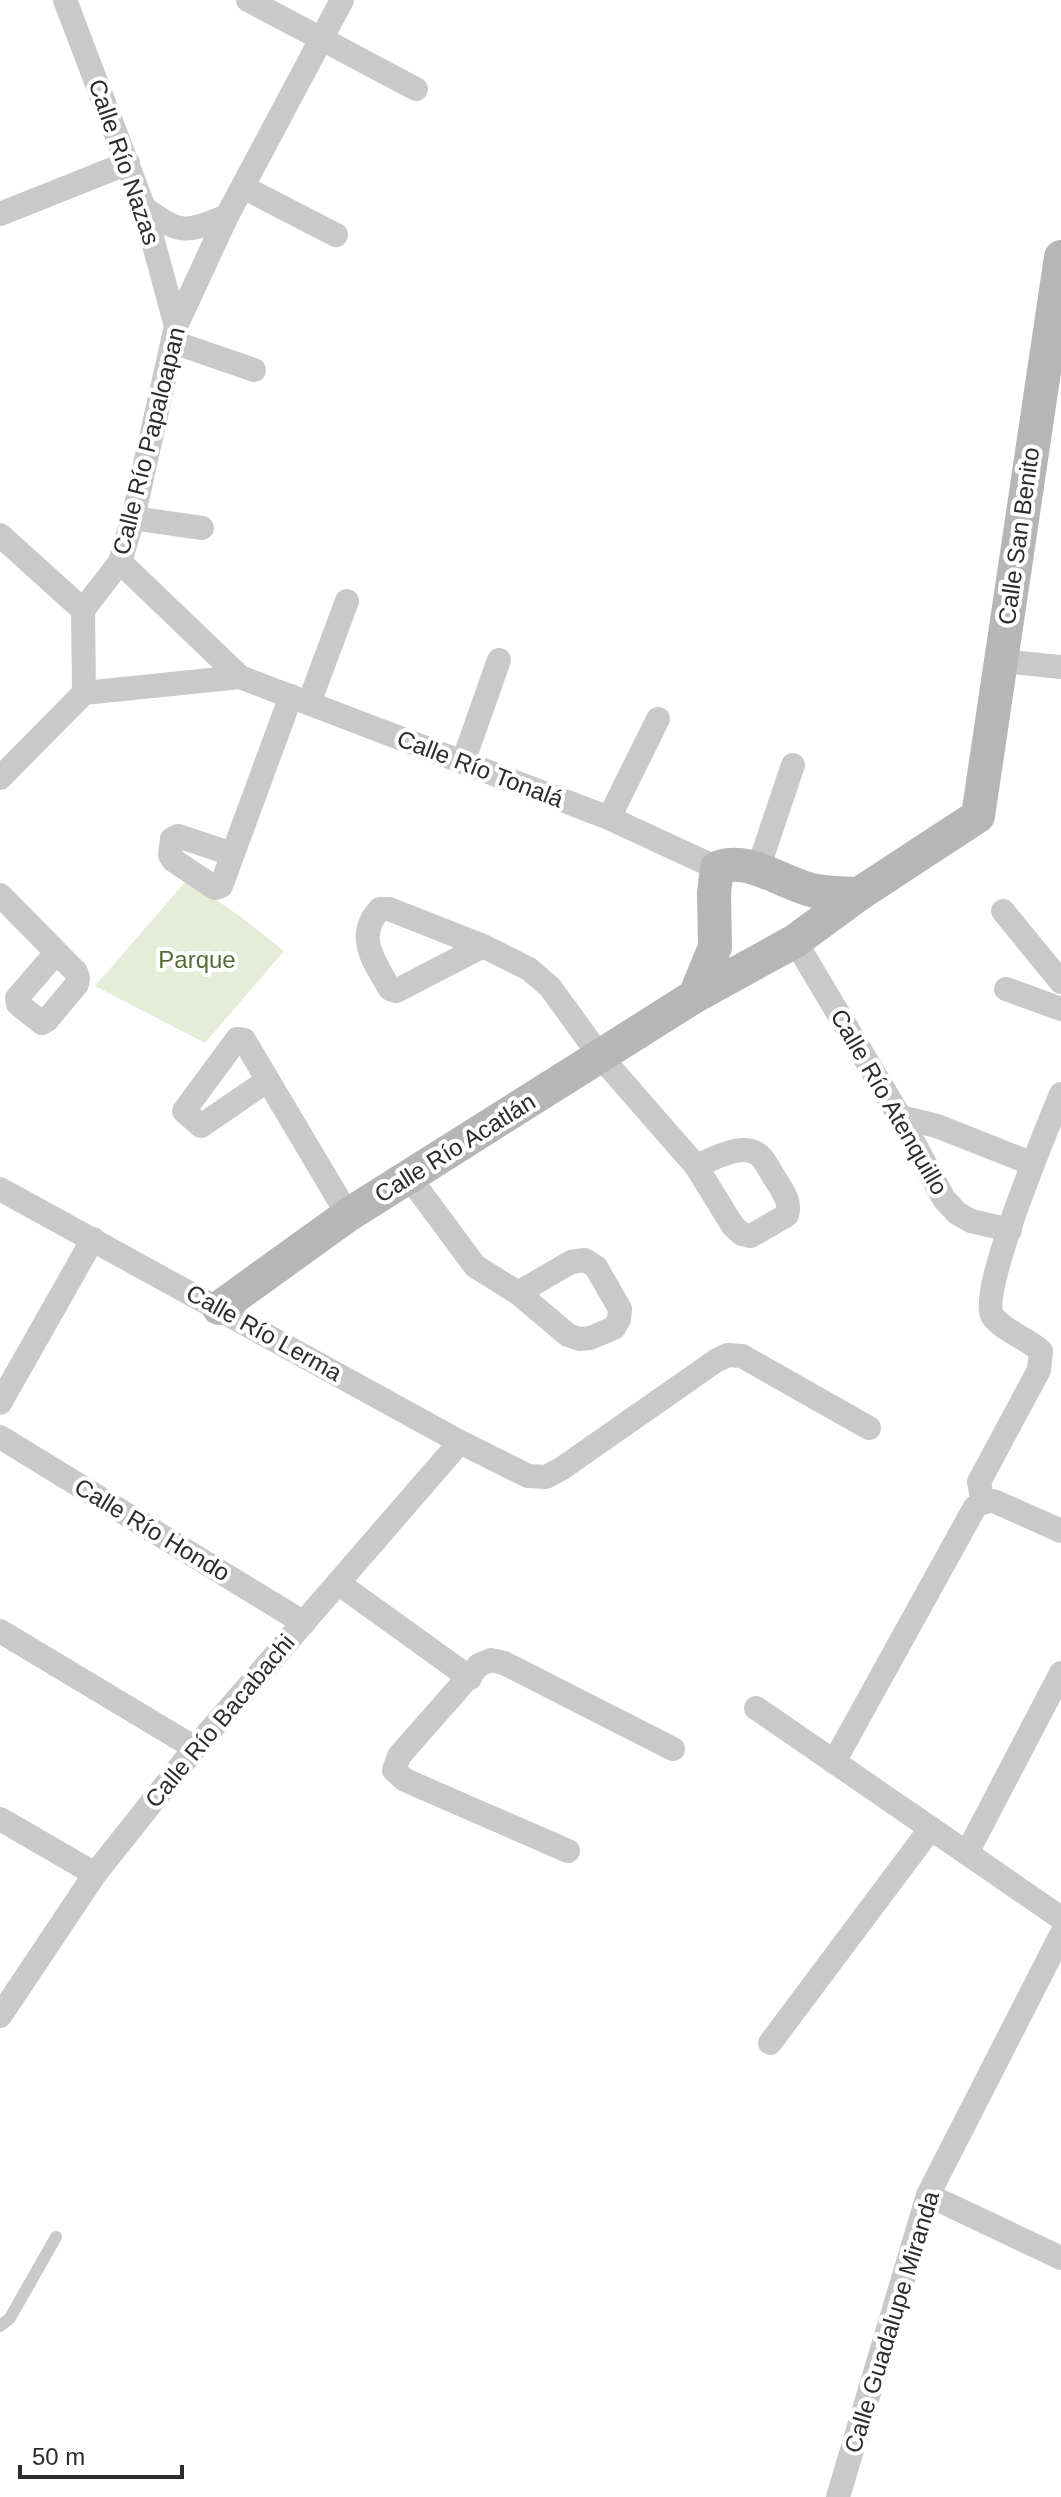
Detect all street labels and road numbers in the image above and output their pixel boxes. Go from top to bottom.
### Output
street label: Calle Río Nazas [83,75,165,248]
street label: Calle Río Papaloapan [107,324,190,557]
street label: Calle San Benito [993,446,1044,626]
street label: Calle Río Tonalá [393,724,568,813]
street label: Calle Río Atenquillo [825,1004,953,1199]
street label: Calle Río Acatlán [370,1087,540,1208]
street label: Calle Río Lerma [182,1279,347,1387]
street label: Calle Río Hondo [70,1473,235,1586]
street label: Calle Río Bacabachi [139,1629,300,1813]
street label: Calle Guadalupe Miranda [839,2187,944,2456]

